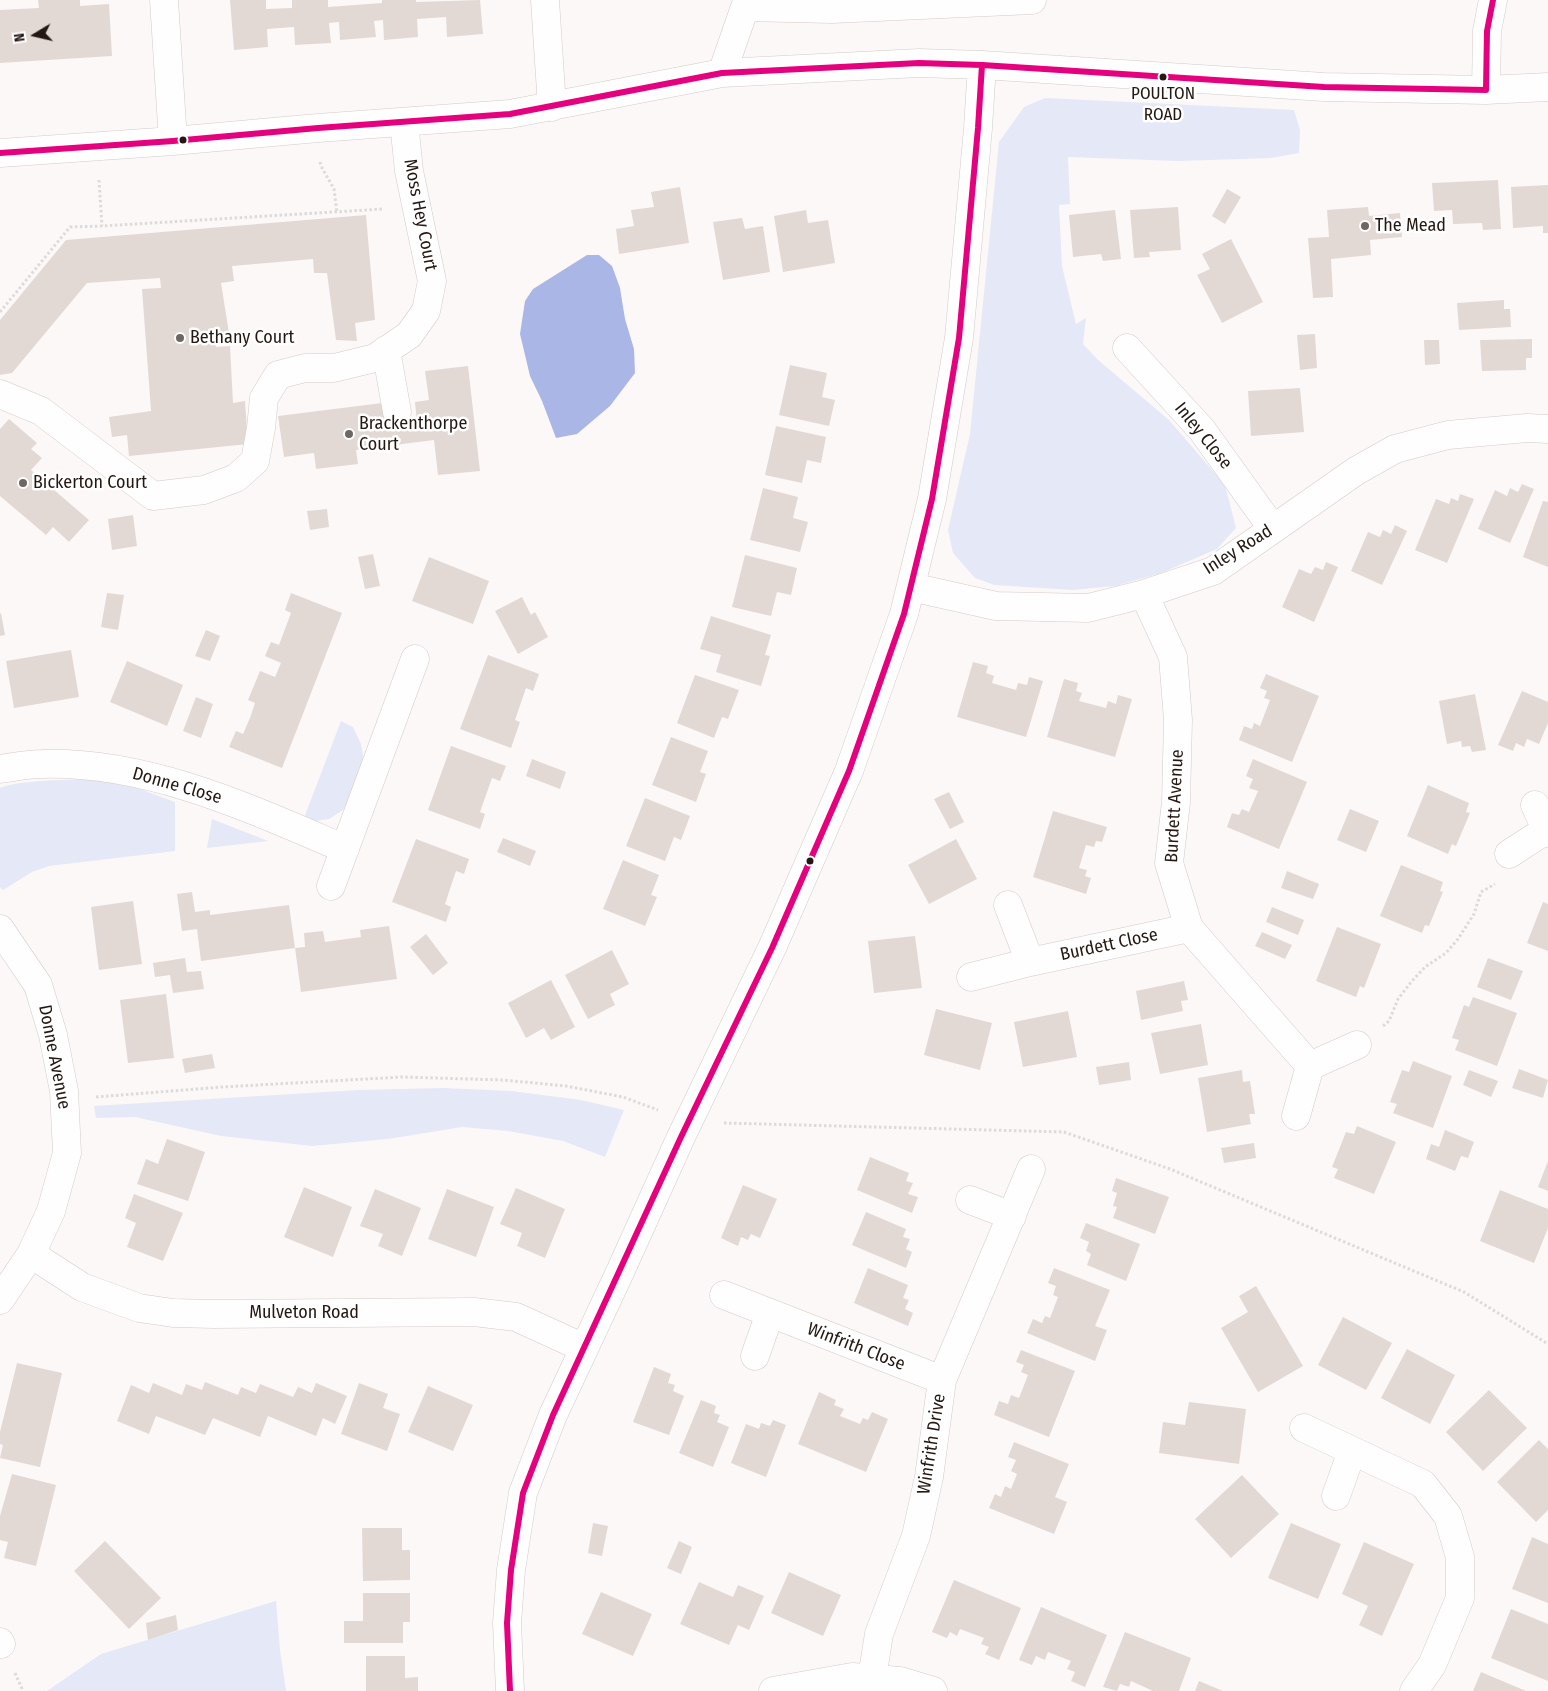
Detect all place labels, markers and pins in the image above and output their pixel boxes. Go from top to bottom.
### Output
marker: POULTON ROAD [1158,72,1168,82]
place label: POULTON ROAD [1131,84,1195,124]
unlabelled marker [178,135,188,145]
place label: The Mead [1375,215,1446,237]
marker: The Mead [1359,220,1371,232]
place label: Bethany Court [190,327,294,349]
marker: Bethany Court [174,332,186,344]
place label: Brackenthorpe Court [359,413,467,456]
marker: Brackenthorpe Court [343,428,355,440]
place label: Bickerton Court [33,472,147,494]
marker: Bickerton Court [17,477,29,489]
unlabelled marker [805,856,815,866]

